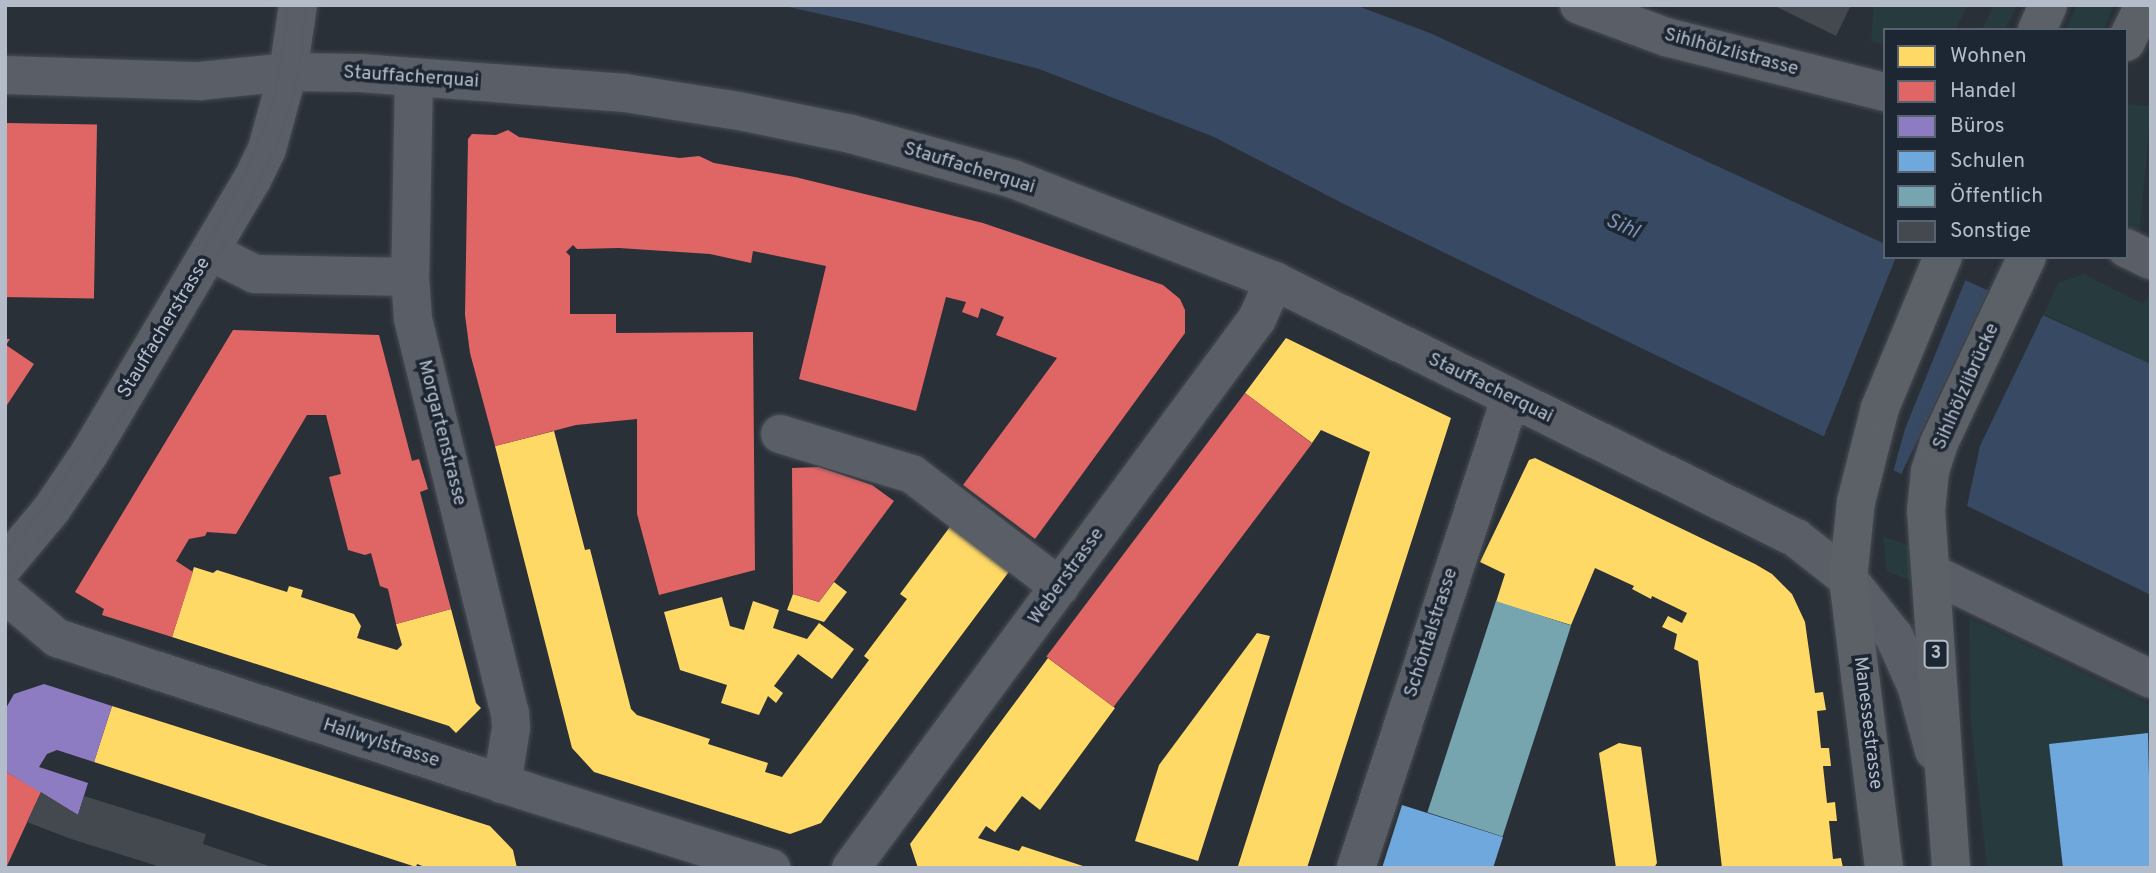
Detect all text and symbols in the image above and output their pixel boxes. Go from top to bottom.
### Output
street label: Sihlhölzlistrasse [1661,24,1801,82]
legend [1883,28,2128,259]
text: Wohnen [1950,43,2027,70]
street label: Stauffacherquai [342,62,480,94]
text: Handel [1950,78,2016,105]
text: Büros [1950,113,2005,140]
street label: Stauffacherquai [901,138,1037,200]
text: Schulen [1950,148,2025,175]
text: Öffentlich [1950,183,2043,210]
water label: Sihl [1601,209,1643,245]
text: Sonstige [1950,218,2031,245]
street label: Stauffacherstrasse [114,254,216,402]
street label: Sihlhölzlibrücke [1929,320,2005,454]
street label: Stauffacherquai [1424,349,1556,429]
street label: Morgartenstrasse [412,358,470,508]
street label: Weberstrasse [1024,524,1110,630]
street label: Schöntalstrasse [1400,565,1464,701]
road number: 3 [1922,640,1950,668]
street label: Manessestrasse [1848,655,1886,791]
street label: Hallwylstrasse [320,714,442,774]

